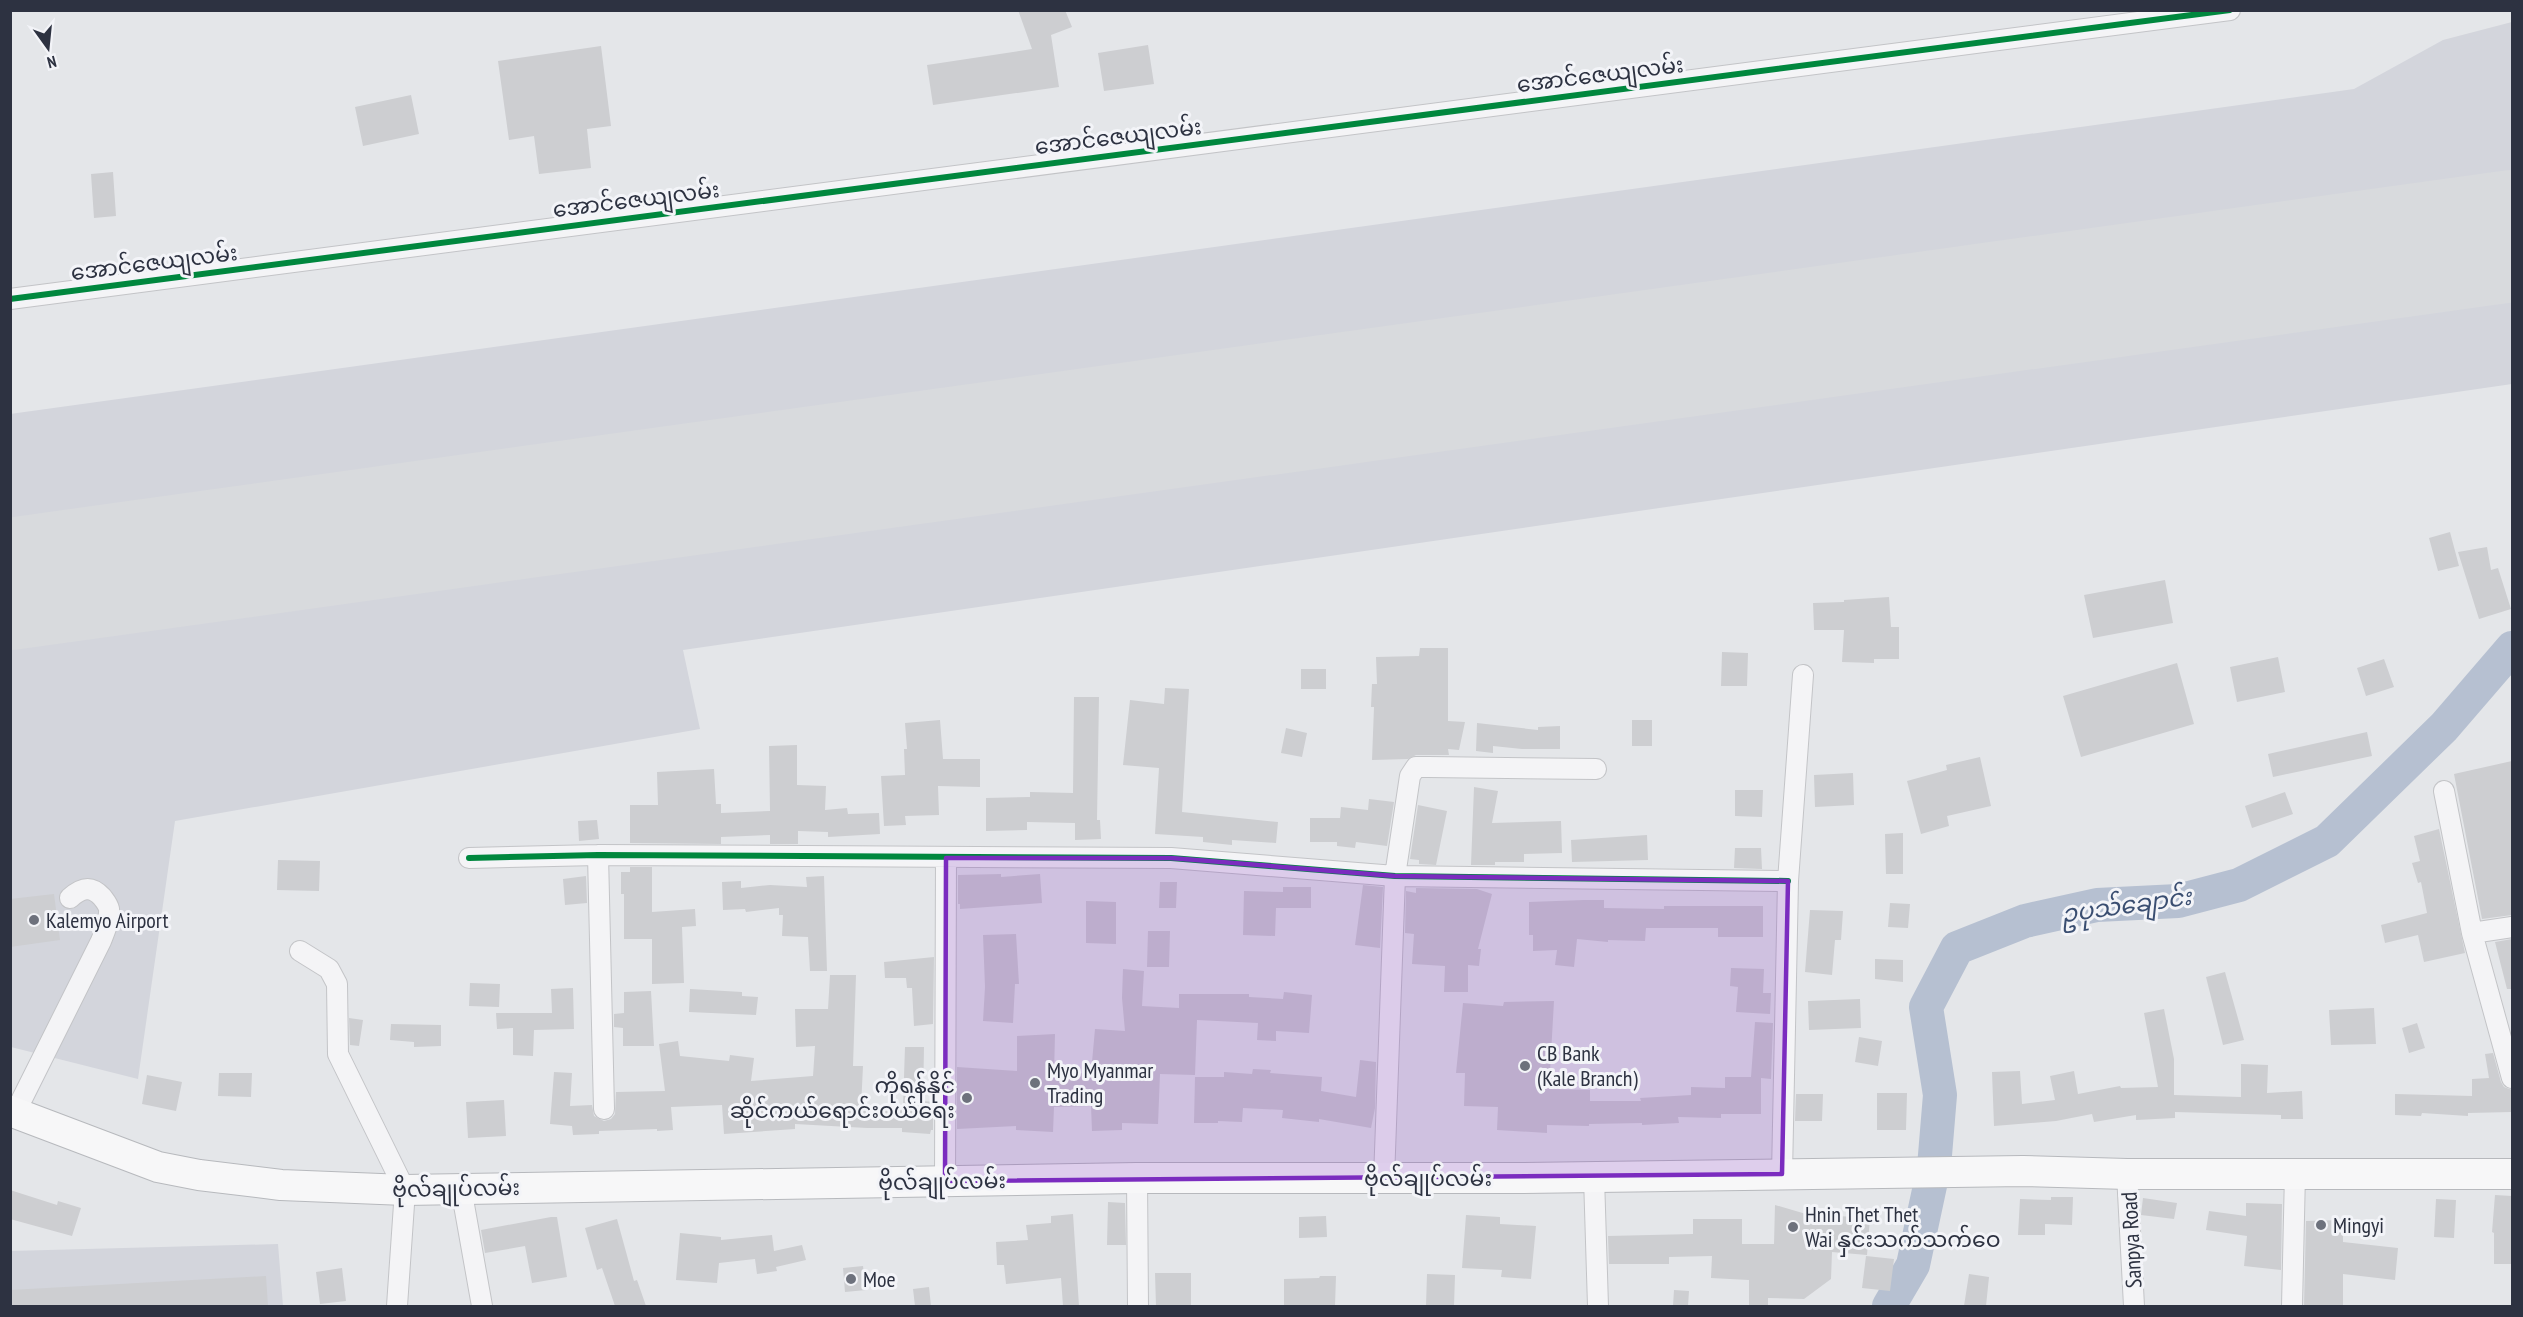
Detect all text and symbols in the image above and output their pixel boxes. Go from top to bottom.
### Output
north arrow [18,18,78,78]
street label: အောင်ဇေယျလမ်း [1515,49,1686,103]
text: N [45,52,59,73]
street label: အောင်ဇေယျလမ်း [1033,111,1204,165]
street label: အောင်ဇေယျလမ်း [551,174,722,228]
street label: အောင်ဇေယျလမ်း [69,237,240,291]
water label: ဥပုသ်ချောင်း [2059,879,2195,934]
place label: Kalemyo Airport [46,906,168,934]
marker: Kalemyo Airport [27,913,41,927]
place label: CB Bank (Kale Branch) [1537,1039,1639,1092]
place label: Myo Myanmar Trading [1047,1056,1153,1109]
marker: CB Bank (Kale Branch) [1518,1059,1532,1073]
place label: ကိုရန်နိုင် ဆိုင်ကယ်ရောင်းဝယ်ရေး [730,1070,955,1128]
marker: Myo Myanmar Trading [1028,1076,1042,1090]
marker: ကိုရန်နိုင် ဆိုင်ကယ်ရောင်းဝယ်ရေး [960,1091,974,1105]
street label: ဗိုလ်ချုပ်လမ်း [1364,1163,1492,1197]
street label: ဗိုလ်ချုပ်လမ်း [878,1165,1006,1201]
street label: ဗိုလ်ချုပ်လမ်း [392,1172,520,1208]
street label: Sanpya Road [2114,1191,2148,1289]
place label: Hnin Thet Thet Wai နှင်းသက်သက်ဝေ [1805,1200,2001,1257]
place label: Mingyi [2333,1211,2384,1239]
marker: Mingyi [2314,1218,2328,1232]
marker: Hnin Thet Thet Wai နှင်းသက်သက်ဝေ [1786,1220,1800,1234]
place label: Moe [863,1265,896,1293]
marker: Moe [844,1272,858,1286]

